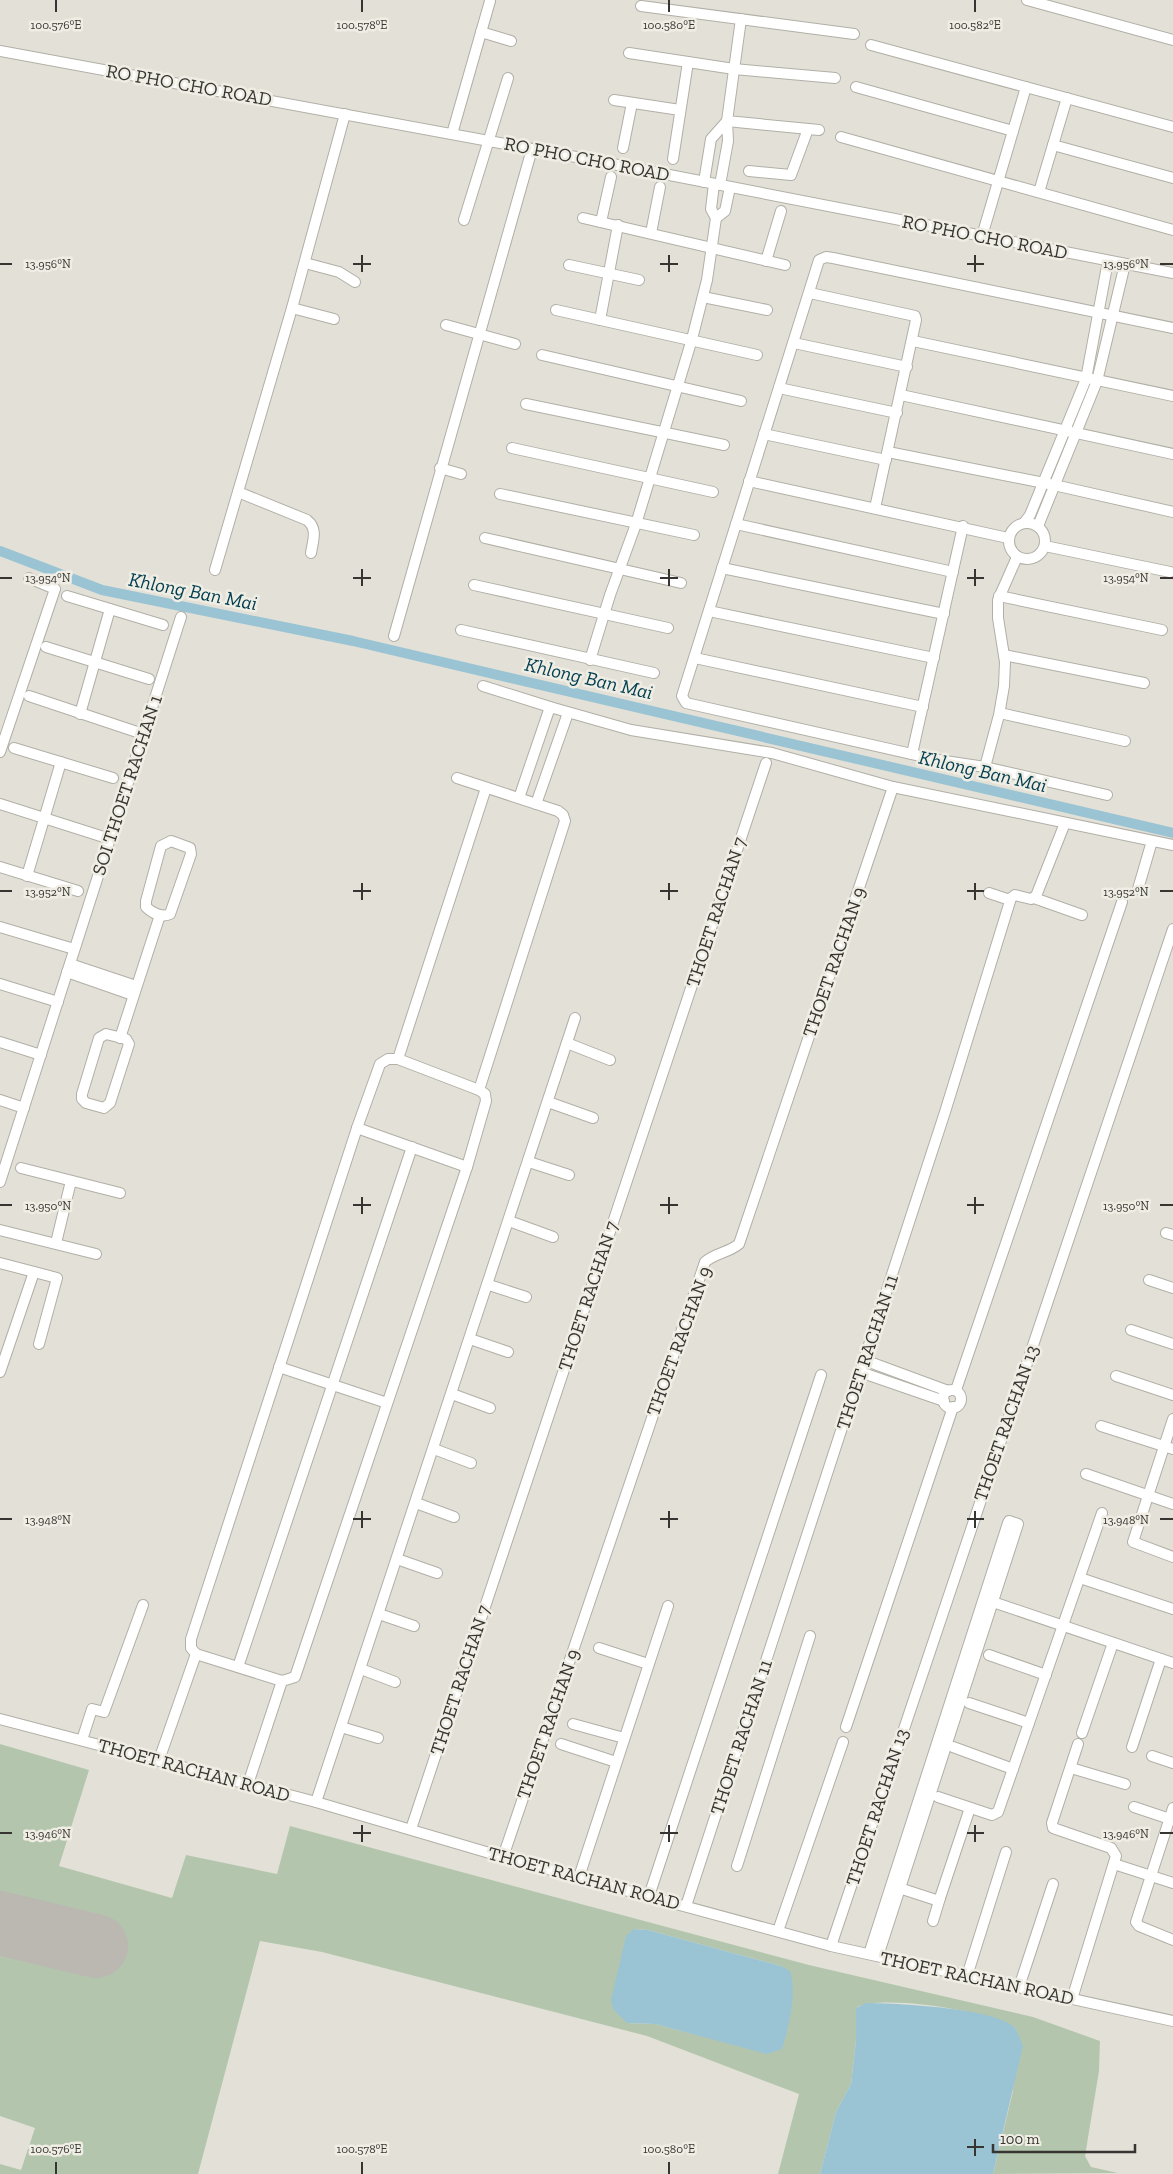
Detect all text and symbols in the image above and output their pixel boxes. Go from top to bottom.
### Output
text: 100.576°E [31,18,81,32]
text: 100.578°E [337,18,387,32]
text: 100.580°E [643,18,695,32]
text: 100.582°E [949,18,1001,32]
street label: RO PHO CHO ROAD [104,59,274,111]
street label: RO PHO CHO ROAD [502,132,672,186]
street label: RO PHO CHO ROAD [900,210,1070,264]
text: 13.956°N [25,257,71,271]
text: 13.956°N [1103,257,1149,271]
water label: Khlong Ban Mai [127,567,259,615]
text: 13.954°N [25,571,71,585]
text: 13.954°N [1103,571,1149,585]
water label: Khlong Ban Mai [523,652,655,704]
street label: SOI THOET RACHAN 1 [87,692,167,878]
water label: Khlong Ban Mai [917,745,1049,797]
street label: THOET RACHAN 7 [681,834,751,990]
street label: THOET RACHAN 9 [798,884,870,1040]
text: 13.952°N [25,885,71,899]
text: 13.952°N [1103,885,1149,899]
text: 13.950°N [25,1199,71,1213]
text: 13.950°N [1103,1199,1149,1213]
street label: THOET RACHAN 7 [553,1218,623,1374]
street label: THOET RACHAN 9 [641,1263,717,1419]
street label: THOET RACHAN 11 [831,1271,903,1433]
street label: THOET RACHAN 13 [968,1342,1044,1504]
text: 13.948°N [25,1513,71,1527]
text: 13.948°N [1103,1513,1149,1527]
street label: THOET RACHAN 7 [425,1602,495,1758]
street label: THOET RACHAN 9 [512,1646,584,1802]
street label: THOET RACHAN 11 [705,1656,777,1818]
street label: THOET RACHAN 13 [841,1726,913,1888]
street label: THOET RACHAN ROAD [95,1733,293,1807]
text: 13.946°N [25,1827,71,1841]
text: 13.946°N [1103,1827,1149,1841]
street label: THOET RACHAN ROAD [485,1841,683,1915]
street label: THOET RACHAN ROAD [878,1946,1076,2010]
scale bar [993,2122,1136,2154]
text: 100 m [1000,2130,1039,2148]
text: 100.576°E [31,2142,81,2156]
text: 100.578°E [337,2142,387,2156]
text: 100.580°E [643,2142,695,2156]

